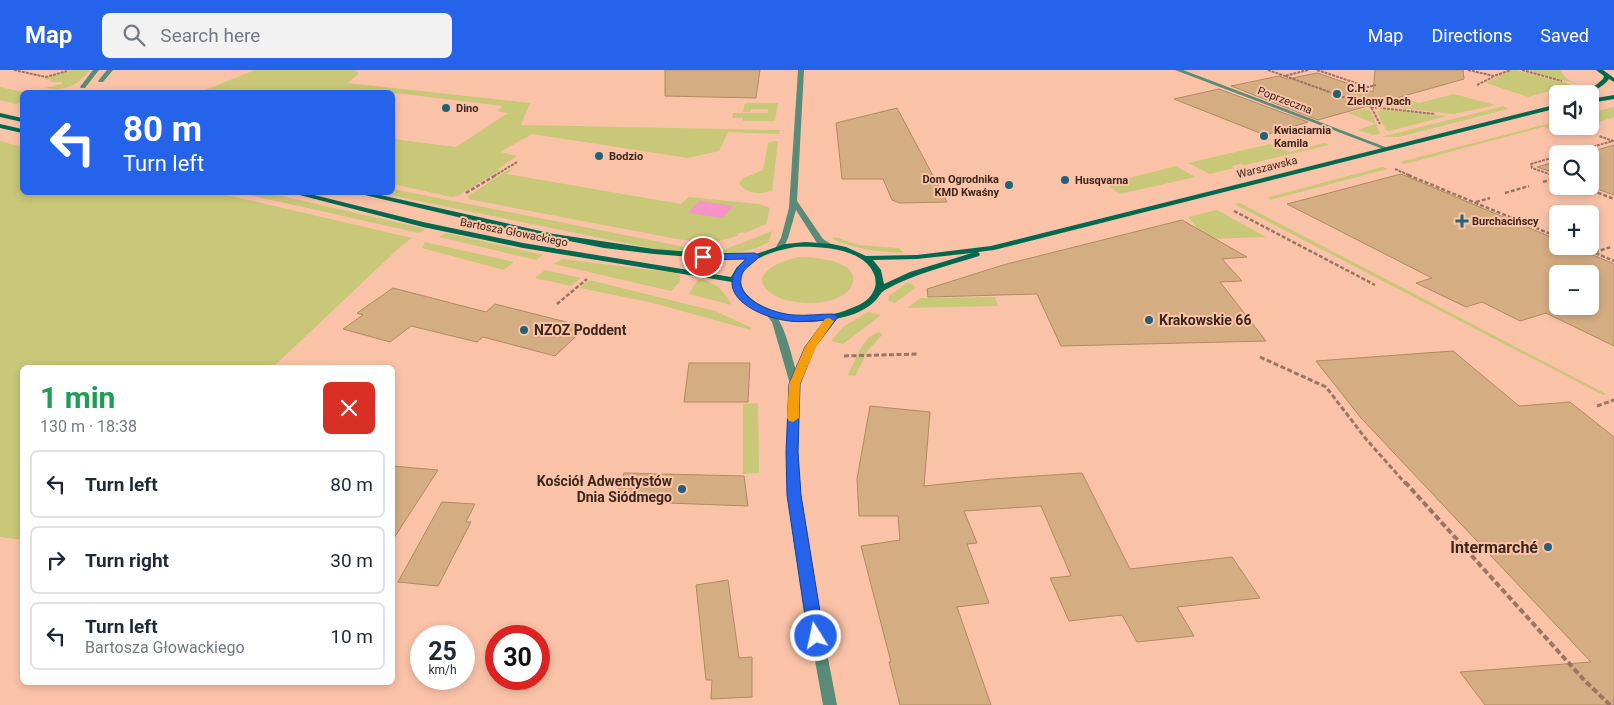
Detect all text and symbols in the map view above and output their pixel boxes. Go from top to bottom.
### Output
search box [102,13,452,58]
text: Map [25,21,72,49]
icon: search [120,21,148,49]
text: Search here [160,24,260,47]
text: Map [1368,25,1403,46]
text: Directions [1431,25,1512,46]
text: Saved [1540,25,1589,46]
place label: C.H. Zielony Dach [1347,82,1411,108]
street label: Poprzeczna [1256,84,1314,117]
map controls [1549,85,1599,315]
button: sound [1549,85,1599,135]
marker: C.H. Zielony Dach [1331,88,1343,100]
marker: Dino [440,102,452,114]
place label: Dino [456,102,478,115]
text: 80 m [123,109,202,150]
icon: left [40,110,105,175]
place label: Kwiaciarnia Kamila [1274,124,1331,150]
marker: Kwiaciarnia Kamila [1258,130,1270,142]
button: search [1549,145,1599,195]
marker: Bodzio [593,150,605,162]
place label: Bodzio [609,150,643,163]
text: Turn left [123,151,204,176]
street label: Warszawska [1236,154,1299,181]
place label: Dom Ogrodnika KMD Kwaśny [922,173,999,199]
marker: Husqvarna [1059,174,1071,186]
place label: Husqvarna [1075,174,1128,187]
marker: Dom Ogrodnika KMD Kwaśny [1003,179,1015,191]
button: + [1549,205,1599,255]
marker: Burchacińscy [1456,215,1468,227]
place label: Burchacińscy [1472,215,1539,228]
street label: Bartosza Głowackiego [459,216,569,249]
pin [682,236,724,278]
icon: arrive [689,243,717,271]
button: − [1549,265,1599,315]
place label: Krakowskie 66 [1159,312,1251,328]
marker: Krakowskie 66 [1143,314,1155,326]
place label: NZOZ Poddent [534,322,627,338]
marker: NZOZ Poddent [518,324,530,336]
text: 1 min [40,380,115,415]
button: close [323,382,375,434]
text: 130 m · 18:38 [40,417,137,436]
icon: left [42,470,70,498]
text: Turn left [85,473,158,496]
text: 80 m [330,473,373,496]
place label: Kościół Adwentystów Dnia Siódmego [537,473,673,505]
marker: Kościół Adwentystów Dnia Siódmego [676,483,688,495]
place label: Intermarché [1450,538,1538,557]
marker: Intermarché [1542,541,1554,553]
icon: right [42,546,70,574]
text: Turn right [85,549,169,572]
text: 30 m [330,549,373,572]
position arrow [789,609,841,661]
text: Turn left [85,615,158,638]
icon: left [42,622,70,650]
text: 10 m [330,625,373,648]
speed limit sign: 30 [485,625,550,690]
text: 25 [428,637,457,666]
text: Bartosza Głowackiego [85,638,245,657]
text: km/h [428,663,457,677]

